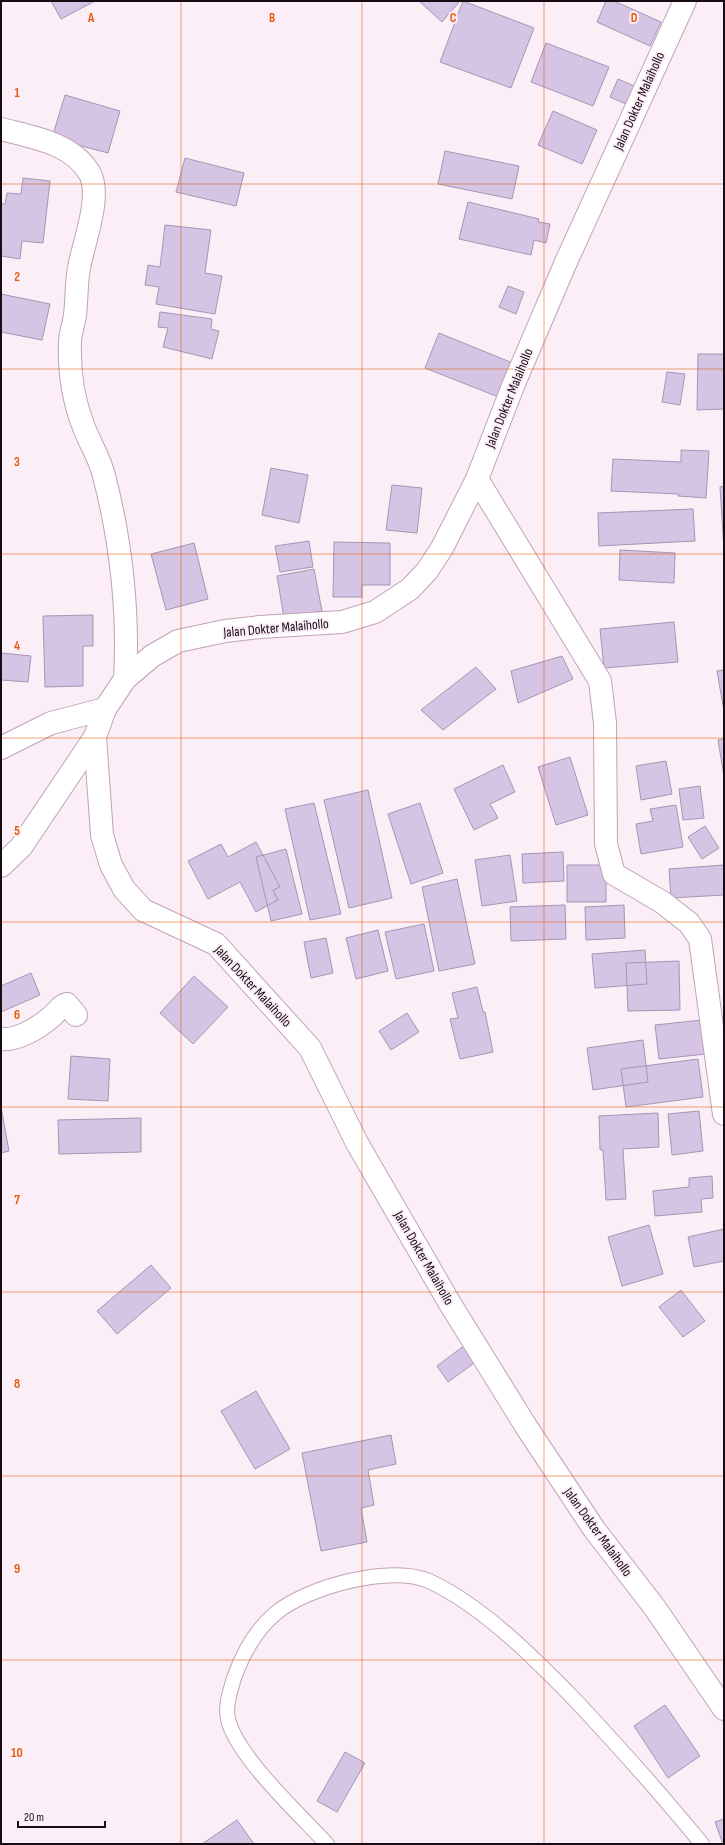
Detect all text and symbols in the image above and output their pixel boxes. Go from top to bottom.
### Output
text: A [87,10,95,26]
text: B [269,10,275,26]
text: C [450,10,457,26]
text: D [631,10,638,26]
street label: Jalan Dokter Malaihollo [609,49,668,154]
text: 1 [14,85,20,101]
text: 2 [14,269,20,285]
street label: Jalan Dokter Malaihollo [481,346,537,451]
text: 3 [14,454,20,470]
street label: Jalan Dokter Malaihollo [222,615,330,641]
text: 4 [14,638,20,654]
text: 5 [14,823,20,839]
street label: Jalan Dokter Malaihollo [210,941,295,1031]
text: 6 [14,1007,20,1023]
text: 7 [14,1192,20,1208]
street label: Jalan Dokter Malaihollo [390,1207,458,1308]
text: 8 [14,1376,20,1392]
street label: Jalan Dokter Malaihollo [559,1483,636,1580]
text: 9 [14,1561,20,1577]
text: 10 [11,1745,23,1761]
scale bar [18,1803,105,1829]
text: 20 m [24,1810,44,1825]

